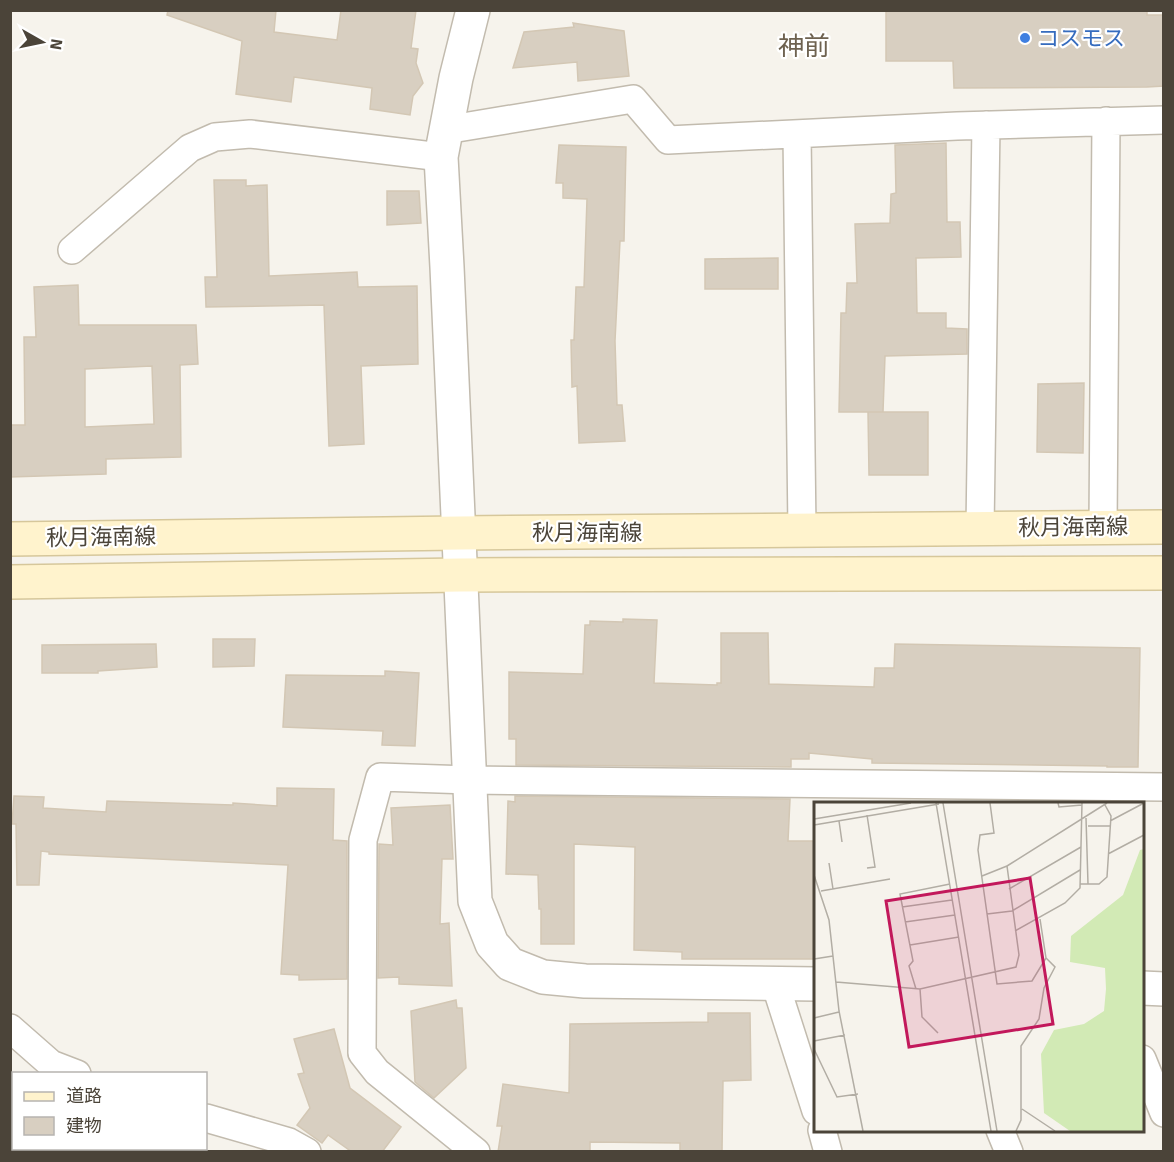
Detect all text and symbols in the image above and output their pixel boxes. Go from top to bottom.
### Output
north arrow [12,12,72,72]
place label: コスモス [1037,25,1125,52]
district label: 神前 [778,31,830,63]
marker: コスモス [1018,31,1032,45]
text: N [45,37,67,51]
street label: 秋月海南線 [1018,513,1128,541]
street label: 秋月海南線 [532,519,642,546]
street label: 秋月海南線 [46,523,156,551]
inset map [814,802,1144,1132]
legend [12,1072,207,1150]
text: 道路 [66,1085,102,1107]
text: 建物 [66,1115,102,1137]

